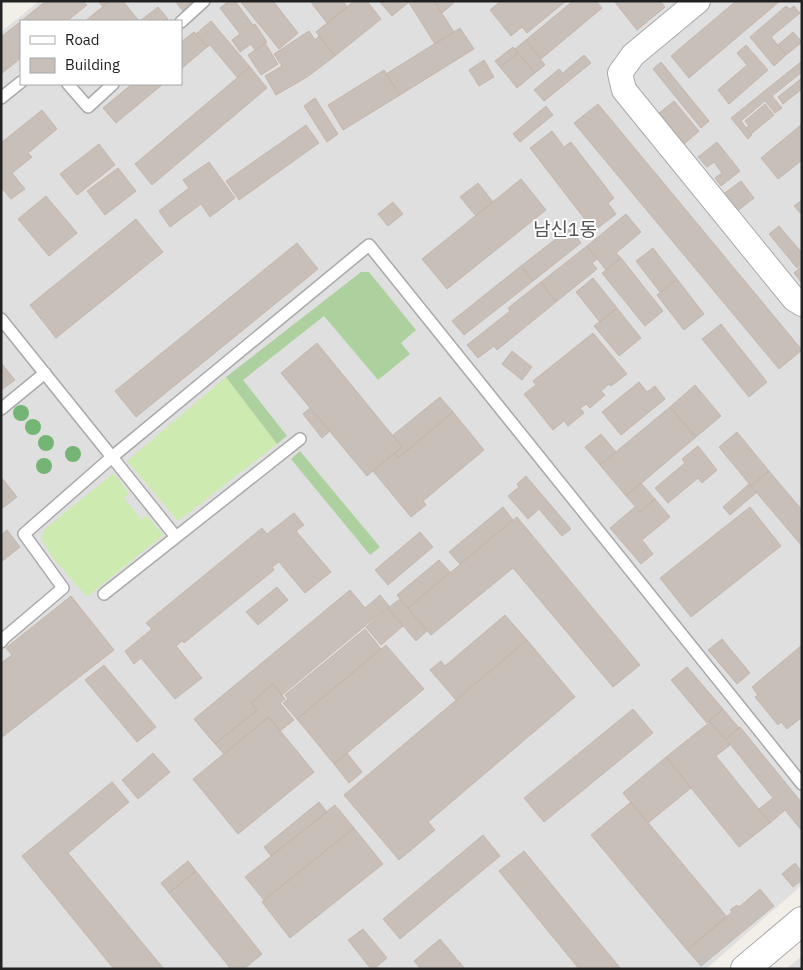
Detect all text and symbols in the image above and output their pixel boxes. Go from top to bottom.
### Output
legend [20,20,182,85]
text: Road [65,30,100,49]
text: Building [65,55,120,74]
district label: 남신1동 [533,217,597,241]

